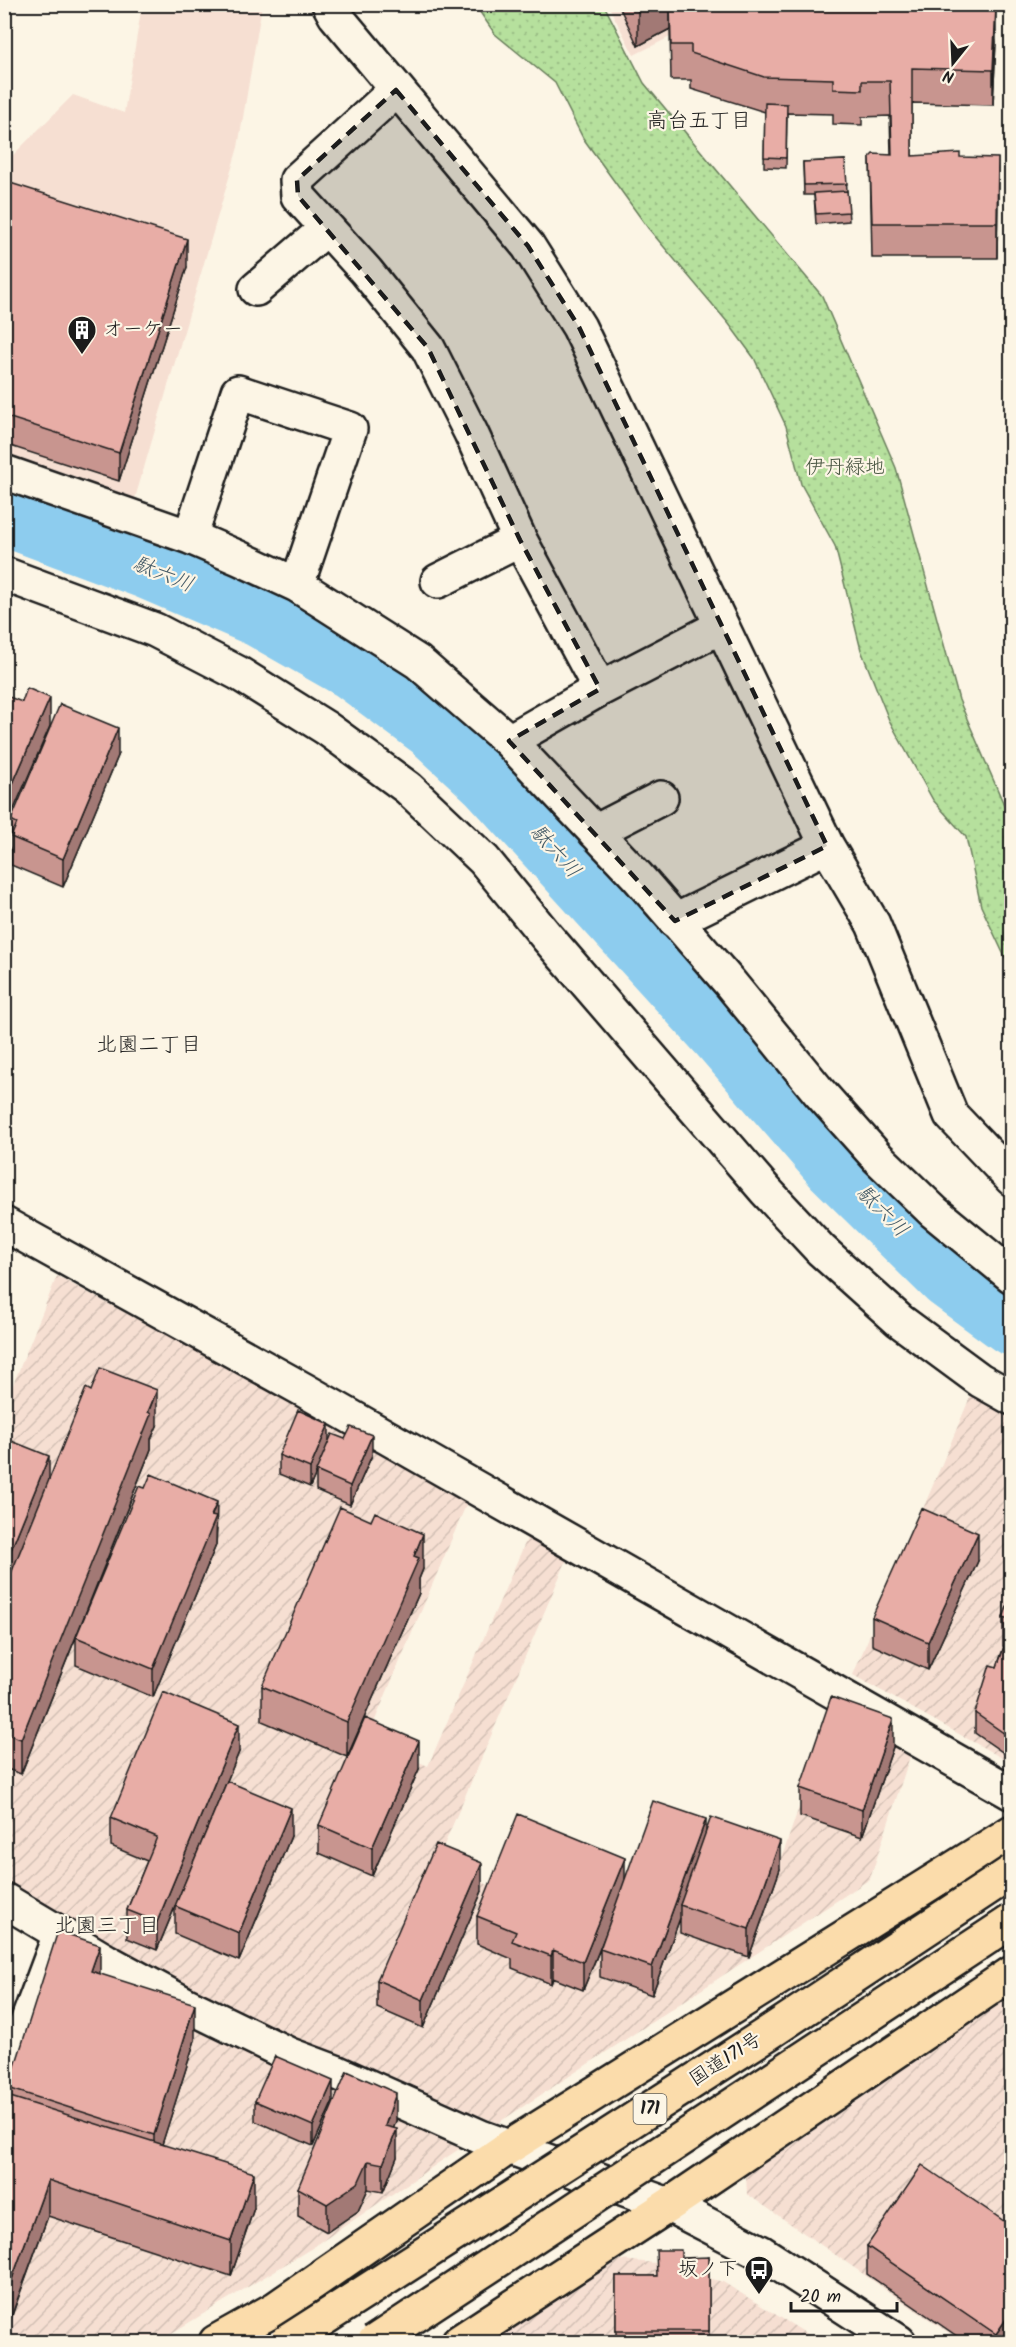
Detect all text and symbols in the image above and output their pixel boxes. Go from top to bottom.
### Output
north arrow [923,33,983,93]
text: N [940,62,957,89]
district label: 高台五丁目 [647,105,752,138]
building icon: オーケー [66,314,98,356]
place label: オーケー [103,314,183,346]
park label: 伊丹緑地 [805,452,885,484]
water label: 駄六川 [128,548,198,602]
water label: 駄六川 [522,818,588,886]
district label: 北園二丁目 [97,1029,202,1062]
water label: 駄六川 [848,1178,916,1246]
district label: 北園三丁目 [55,1910,160,1943]
street label: 国道171号 [683,2024,769,2096]
road number: 171 [634,2094,666,2124]
place label: 坂ノ下 [678,2254,738,2286]
bus stop icon: 坂ノ下 [743,2254,775,2296]
scale bar [791,2275,898,2313]
text: 20 m [800,2283,841,2312]

